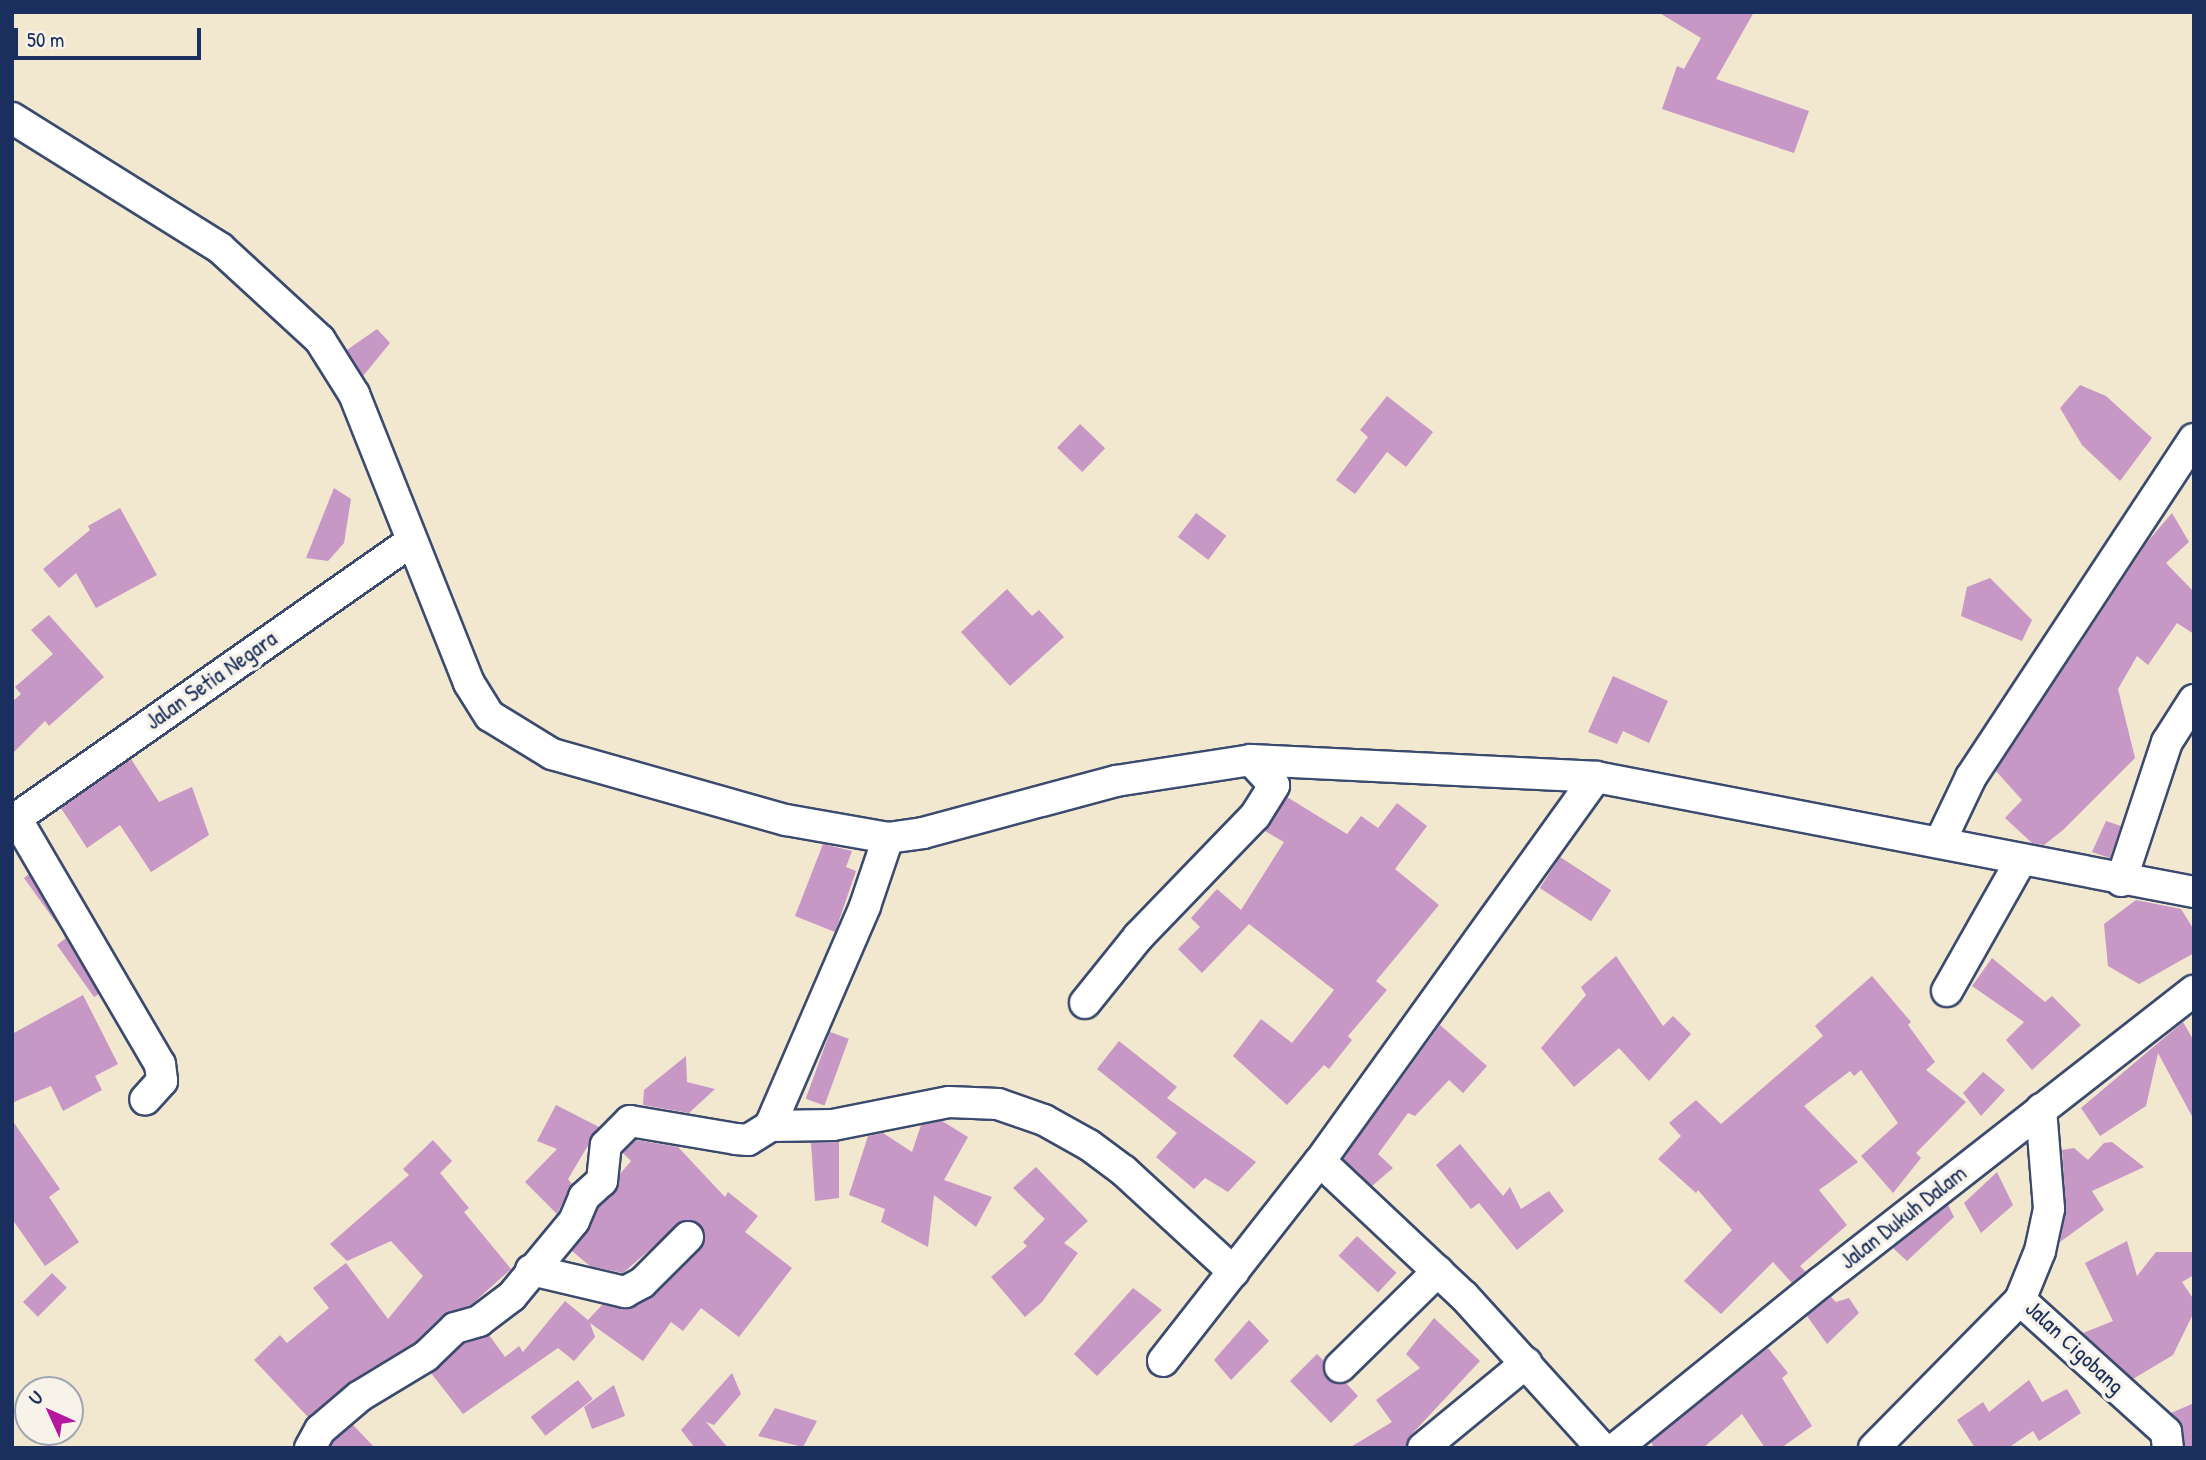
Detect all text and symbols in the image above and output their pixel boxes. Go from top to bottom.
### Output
scale bar [18,14,205,58]
text: 50 m [27,25,64,54]
street label: Jalan Setia Negara [140,625,282,735]
street label: Jalan Dukuh Dalam [1834,1159,1972,1275]
street label: Jalan Cigobang [2020,1294,2130,1400]
north arrow [14,1376,84,1446]
text: U [23,1385,48,1410]

